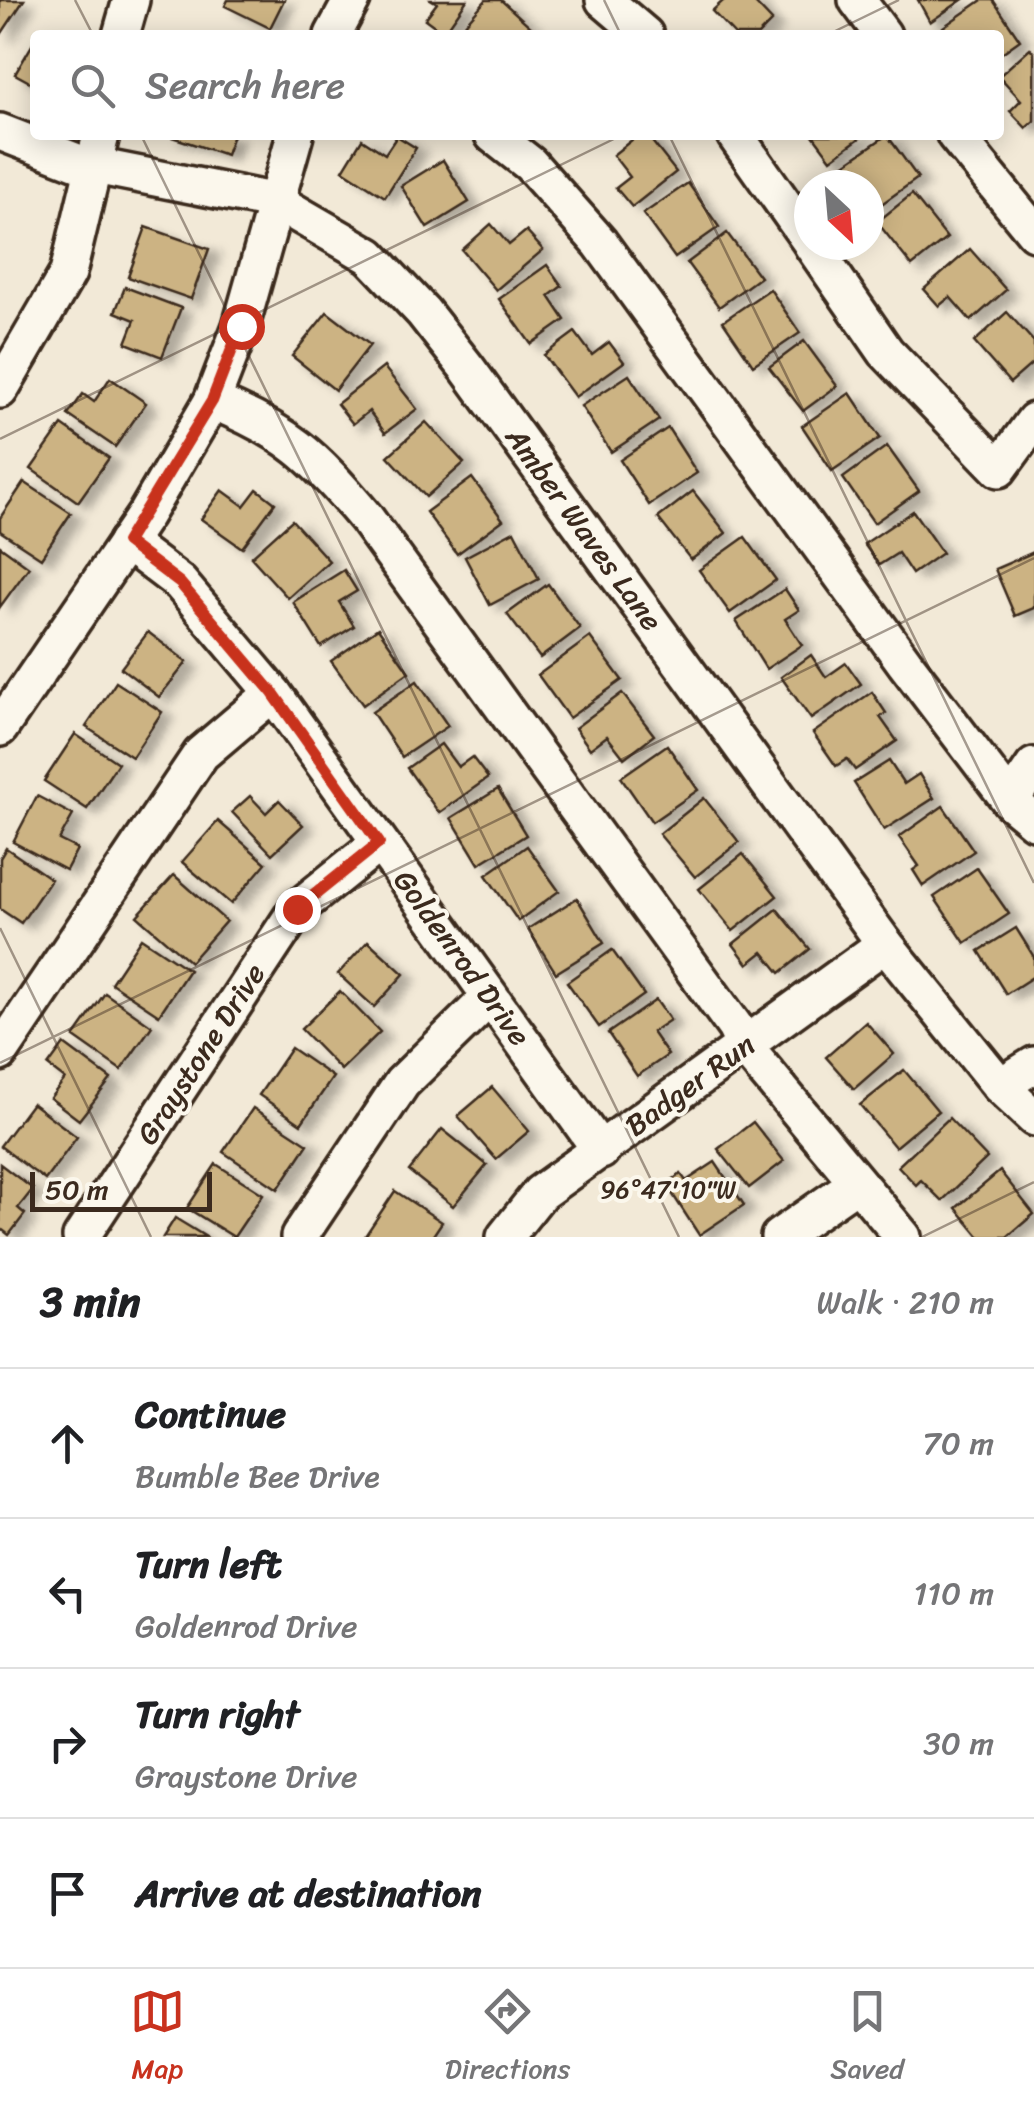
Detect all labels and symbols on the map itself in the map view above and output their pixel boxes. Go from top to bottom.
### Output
north arrow [794,170,884,260]
route start [219,304,265,350]
street label: Amber Waves Lane [490,414,677,643]
street label: Goldenrod Drive [379,858,545,1058]
route end [275,887,321,933]
street label: Graystone Drive [122,952,280,1156]
street label: Badger Run [613,1019,767,1151]
scale bar [30,1167,212,1212]
text: 96°47'10"W [600,1167,737,1212]

